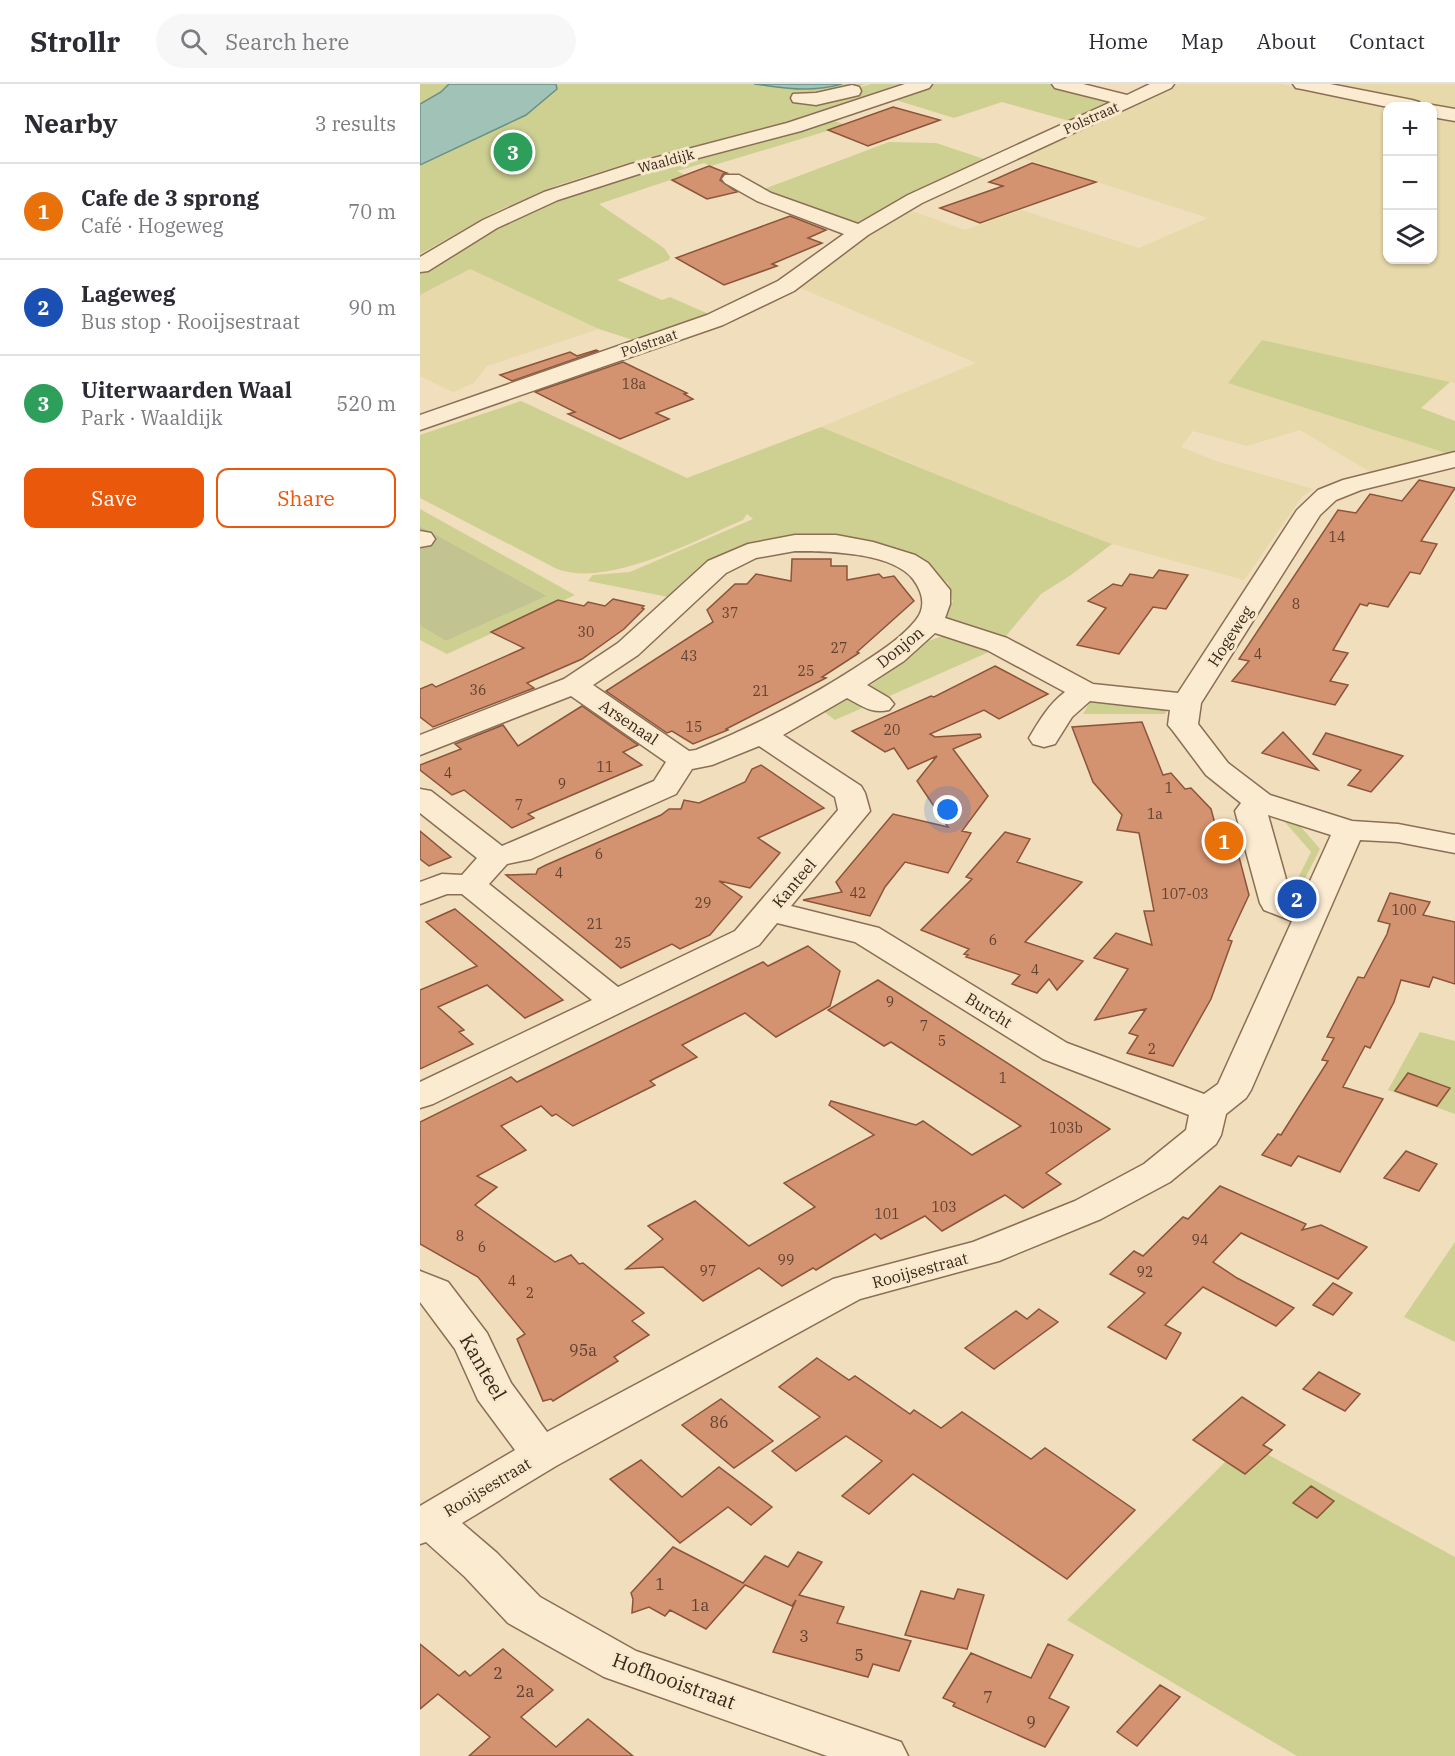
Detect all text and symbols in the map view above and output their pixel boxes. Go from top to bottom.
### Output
search box [156,14,576,68]
text: Strollr [30,23,120,60]
icon: search [177,25,210,58]
text: Search here [225,27,349,56]
text: Home [1088,27,1148,55]
text: Map [1181,27,1224,55]
text: About [1257,27,1316,55]
text: Contact [1349,27,1425,55]
street label: Polstraat [1061,98,1121,138]
map controls [1383,102,1437,264]
button: + [1383,102,1437,156]
text: Nearby [24,106,118,140]
text: 3 results [315,110,396,137]
pin: 3 [494,130,532,174]
street label: Waaldijk [636,145,697,177]
button: − [1383,156,1437,210]
text: Cafe de 3 sprong [81,183,259,212]
text: 1 [38,198,50,225]
text: 70 m [348,198,396,225]
button: layers [1383,210,1437,264]
text: Café · Hogeweg [81,212,223,239]
text: Lageweg [81,279,176,308]
text: 2 [38,294,50,321]
text: 90 m [348,294,396,321]
text: Bus stop · Rooijsestraat [81,308,300,335]
street label: Polstraat [618,325,680,361]
text: Uiterwaarden Waal [81,375,292,404]
house number: 18a [622,375,647,393]
text: 3 [38,390,50,417]
text: 520 m [336,390,396,417]
text: Park · Waaldijk [81,404,223,431]
button: Save [24,468,204,528]
button: Share [216,468,396,528]
house number: 14 [1329,528,1345,546]
house number: 8 [1292,595,1300,613]
street label: Hogeweg [1203,602,1257,670]
house number: 37 [722,604,738,622]
street label: Donjon [872,622,928,672]
house number: 30 [578,623,594,641]
house number: 27 [831,639,847,657]
house number: 4 [1254,645,1262,663]
house number: 43 [681,647,697,665]
house number: 25 [798,662,814,680]
house number: 36 [470,681,486,699]
house number: 21 [753,682,769,700]
street label: Arsenaal [596,695,663,749]
house number: 15 [686,718,702,736]
house number: 20 [884,721,900,739]
house number: 11 [597,758,613,776]
house number: 4 [444,764,452,782]
house number: 9 [558,775,566,793]
house number: 1 [1165,779,1173,797]
your location [933,795,962,824]
house number: 7 [515,796,523,814]
house number: 1a [1147,805,1163,823]
pin: 1 [1204,818,1244,864]
house number: 6 [595,845,603,863]
street label: Kanteel [768,854,820,912]
house number: 4 [555,864,563,882]
pin: 2 [1278,876,1316,922]
house number: 42 [850,884,866,902]
house number: 107-03 [1161,885,1209,903]
house number: 29 [695,894,711,912]
house number: 100 [1391,901,1417,919]
house number: 21 [587,915,603,933]
house number: 6 [989,931,997,949]
house number: 25 [615,934,631,952]
house number: 4 [1031,961,1039,979]
street label: Burcht [962,988,1016,1032]
house number: 9 [886,993,894,1011]
house number: 7 [920,1017,928,1035]
house number: 5 [938,1032,946,1050]
house number: 2 [1148,1040,1156,1058]
house number: 1 [999,1069,1007,1087]
house number: 103b [1049,1119,1083,1137]
house number: 103 [931,1198,957,1216]
house number: 101 [874,1205,900,1223]
house number: 8 [456,1227,464,1245]
house number: 94 [1192,1231,1208,1249]
house number: 6 [478,1238,486,1256]
street label: Rooijsestraat [870,1248,970,1292]
house number: 99 [778,1251,794,1269]
house number: 97 [700,1262,716,1280]
house number: 92 [1137,1263,1153,1281]
house number: 4 [508,1272,516,1290]
house number: 2 [526,1284,534,1302]
street label: Kanteel [454,1329,513,1405]
house number: 95a [569,1340,597,1360]
house number: 86 [709,1412,729,1432]
street label: Rooijsestraat [440,1453,535,1521]
house number: 1 [655,1574,665,1594]
house number: 1a [691,1595,709,1615]
house number: 3 [799,1626,809,1646]
house number: 5 [854,1645,864,1665]
street label: Hofhooistraat [609,1646,740,1715]
house number: 2 [493,1663,503,1683]
house number: 2a [516,1681,534,1701]
house number: 7 [983,1687,993,1707]
house number: 9 [1026,1712,1036,1732]

